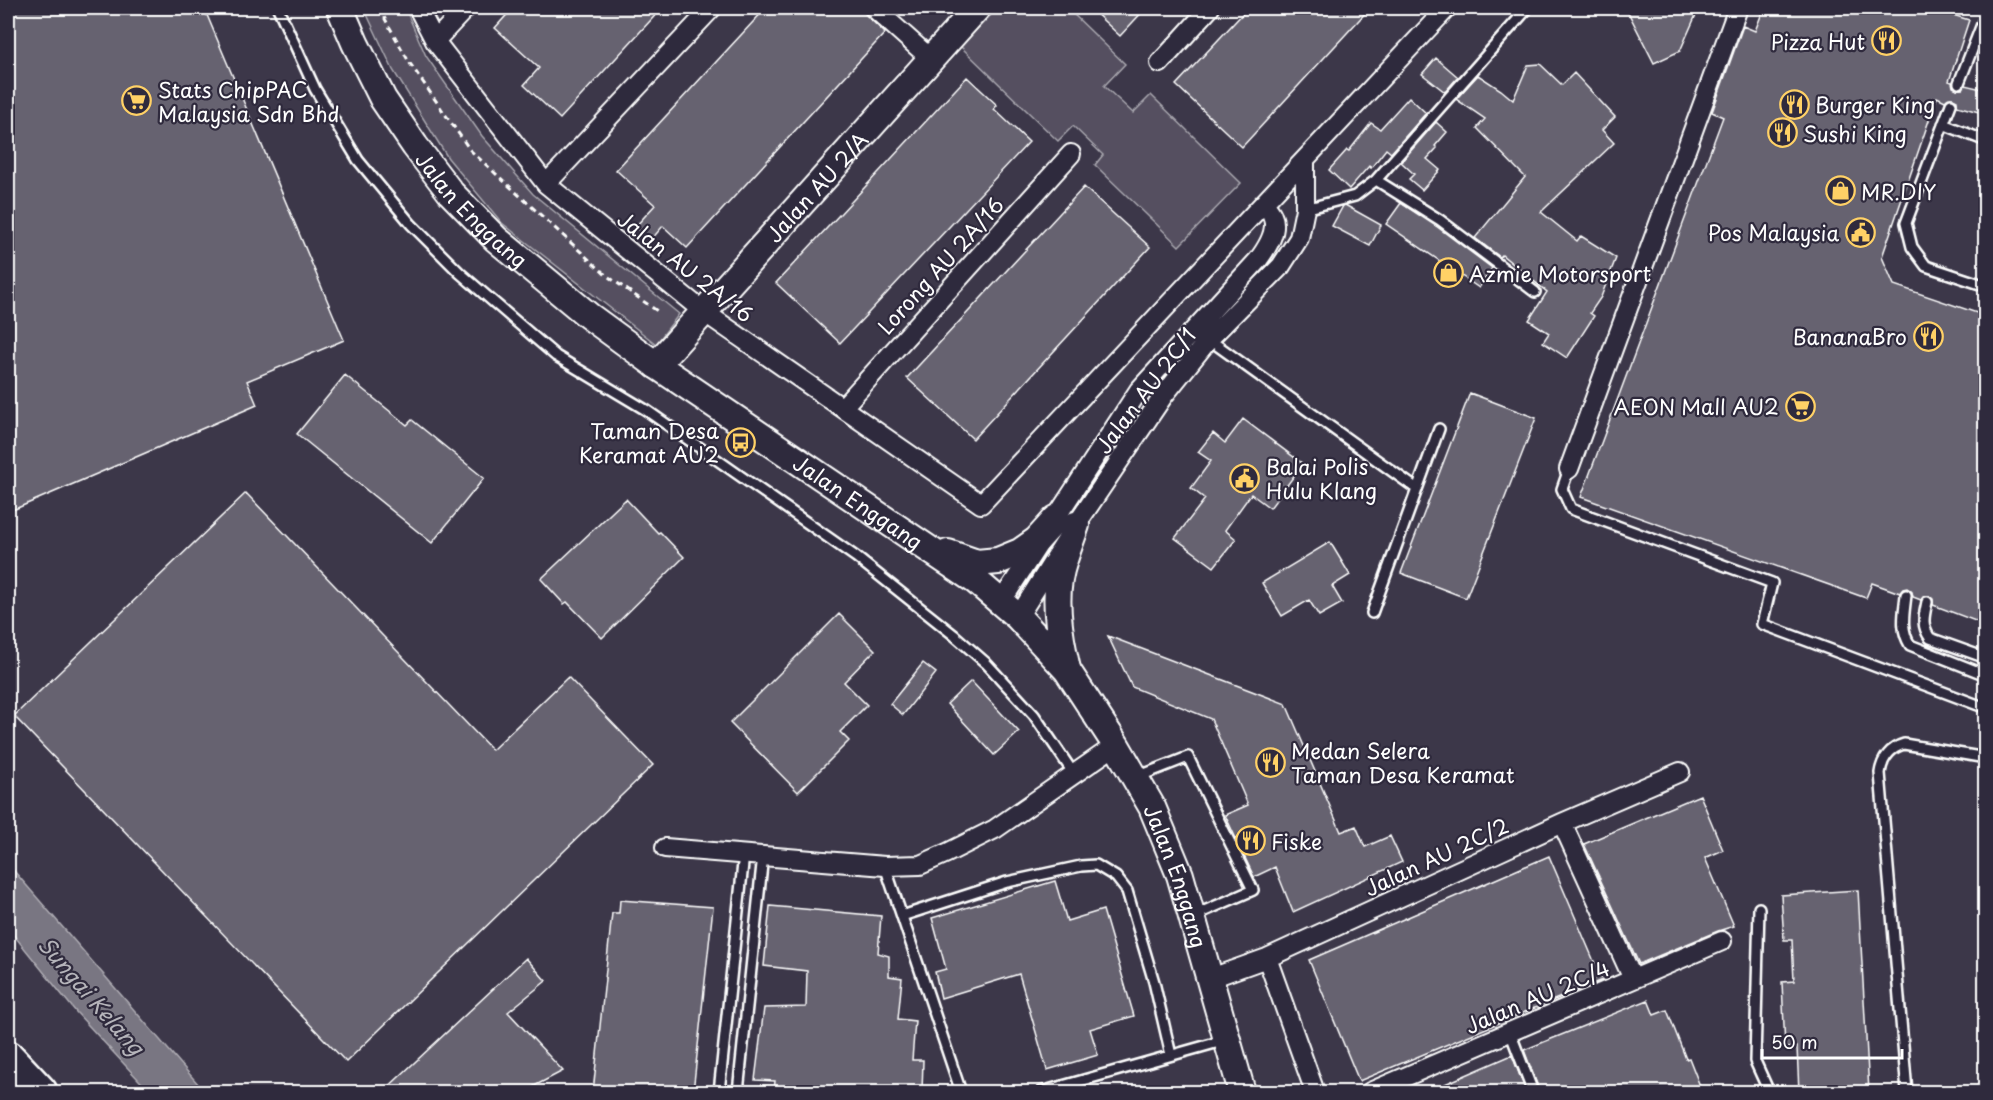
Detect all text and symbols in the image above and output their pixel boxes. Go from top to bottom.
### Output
place label: Pizza Hut [1771,25,1865,57]
restaurant icon: Pizza Hut [1870,25,1902,57]
place label: Stats ChipPAC Malaysia Sdn Bhd [158,73,340,129]
supermarket icon: Stats ChipPAC Malaysia Sdn Bhd [121,85,153,117]
restaurant icon: Burger King [1778,88,1810,120]
place label: Burger King [1815,88,1935,120]
restaurant icon: Sushi King [1766,117,1798,149]
place label: Sushi King [1803,117,1907,149]
street label: Jalan AU 2/A [758,124,875,249]
street label: Jalan Enggang [409,144,535,275]
shop icon: MR.DIY [1824,175,1856,207]
place label: MR.DIY [1861,175,1936,207]
street label: Lorong AU 2A/16 [869,189,1011,341]
street label: Jalan AU 2A/16 [611,203,761,329]
place label: Pos Malaysia [1708,216,1839,248]
public building icon: Pos Malaysia [1844,216,1876,248]
shop icon: Azmie Motorsport [1432,257,1464,289]
place label: Azmie Motorsport [1469,257,1651,289]
street label: Jalan AU 2C/1 [1087,320,1203,460]
place label: BananaBro [1793,320,1907,352]
restaurant icon: BananaBro [1912,320,1944,352]
place label: AEON Mall AU2 [1614,390,1779,422]
supermarket icon: AEON Mall AU2 [1784,390,1816,422]
place label: Taman Desa Keramat AU2 [579,414,719,470]
bus stop icon: Taman Desa Keramat AU2 [724,426,756,458]
street label: Jalan Enggang [787,446,930,557]
place label: Balai Polis Hulu Klang [1266,450,1377,506]
public building icon: Balai Polis Hulu Klang [1229,462,1261,494]
place label: Medan Selera Taman Desa Keramat [1291,734,1515,790]
restaurant icon: Medan Selera Taman Desa Keramat [1254,746,1286,778]
street label: Jalan Enggang [1136,799,1216,951]
street label: Jalan AU 2C/2 [1359,809,1513,903]
restaurant icon: Fiske [1234,825,1266,857]
place label: Fiske [1271,825,1322,857]
water label: Sungai Kelang [31,929,154,1062]
street label: Jalan AU 2C/4 [1460,951,1614,1041]
scale bar [1762,1022,1902,1060]
text: 50 m [1771,1028,1818,1055]

